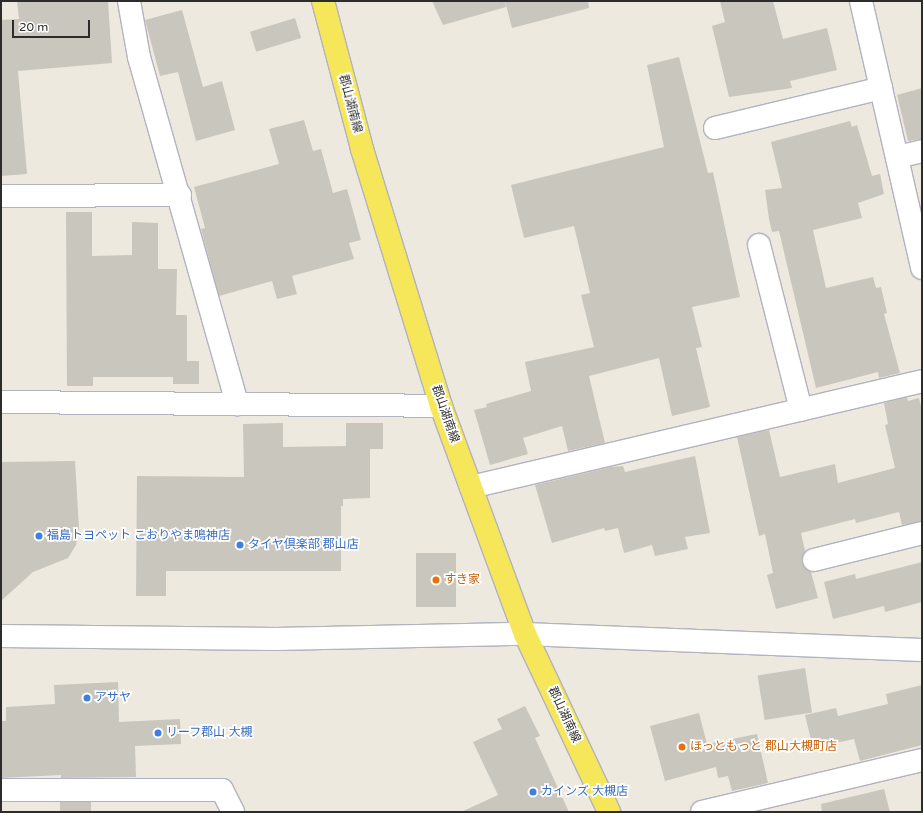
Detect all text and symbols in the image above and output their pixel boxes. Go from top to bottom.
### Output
scale bar [14,12,92,38]
text: 20 m [19,20,48,34]
street label: 郡山湖南線 [335,73,365,135]
street label: 郡山湖南線 [428,383,462,445]
place label: 福島トヨペット こおりやま鳴神店 [47,529,230,543]
marker: 福島トヨペット こおりやま鳴神店 [34,531,44,541]
place label: タイヤ倶楽部 郡山店 [248,538,359,552]
marker: タイヤ倶楽部 郡山店 [235,540,245,550]
place label: すき家 [444,573,480,587]
marker: すき家 [431,575,441,585]
street label: 郡山湖南線 [545,685,583,745]
place label: アサヤ [95,691,131,705]
marker: アサヤ [82,693,92,703]
place label: リーフ郡山 大槻 [166,726,253,740]
marker: リーフ郡山 大槻 [153,728,163,738]
place label: ほっともっと 郡山大槻町店 [690,740,837,754]
marker: ほっともっと 郡山大槻町店 [677,742,687,752]
place label: カインズ 大槻店 [541,785,628,799]
marker: カインズ 大槻店 [528,787,538,797]

